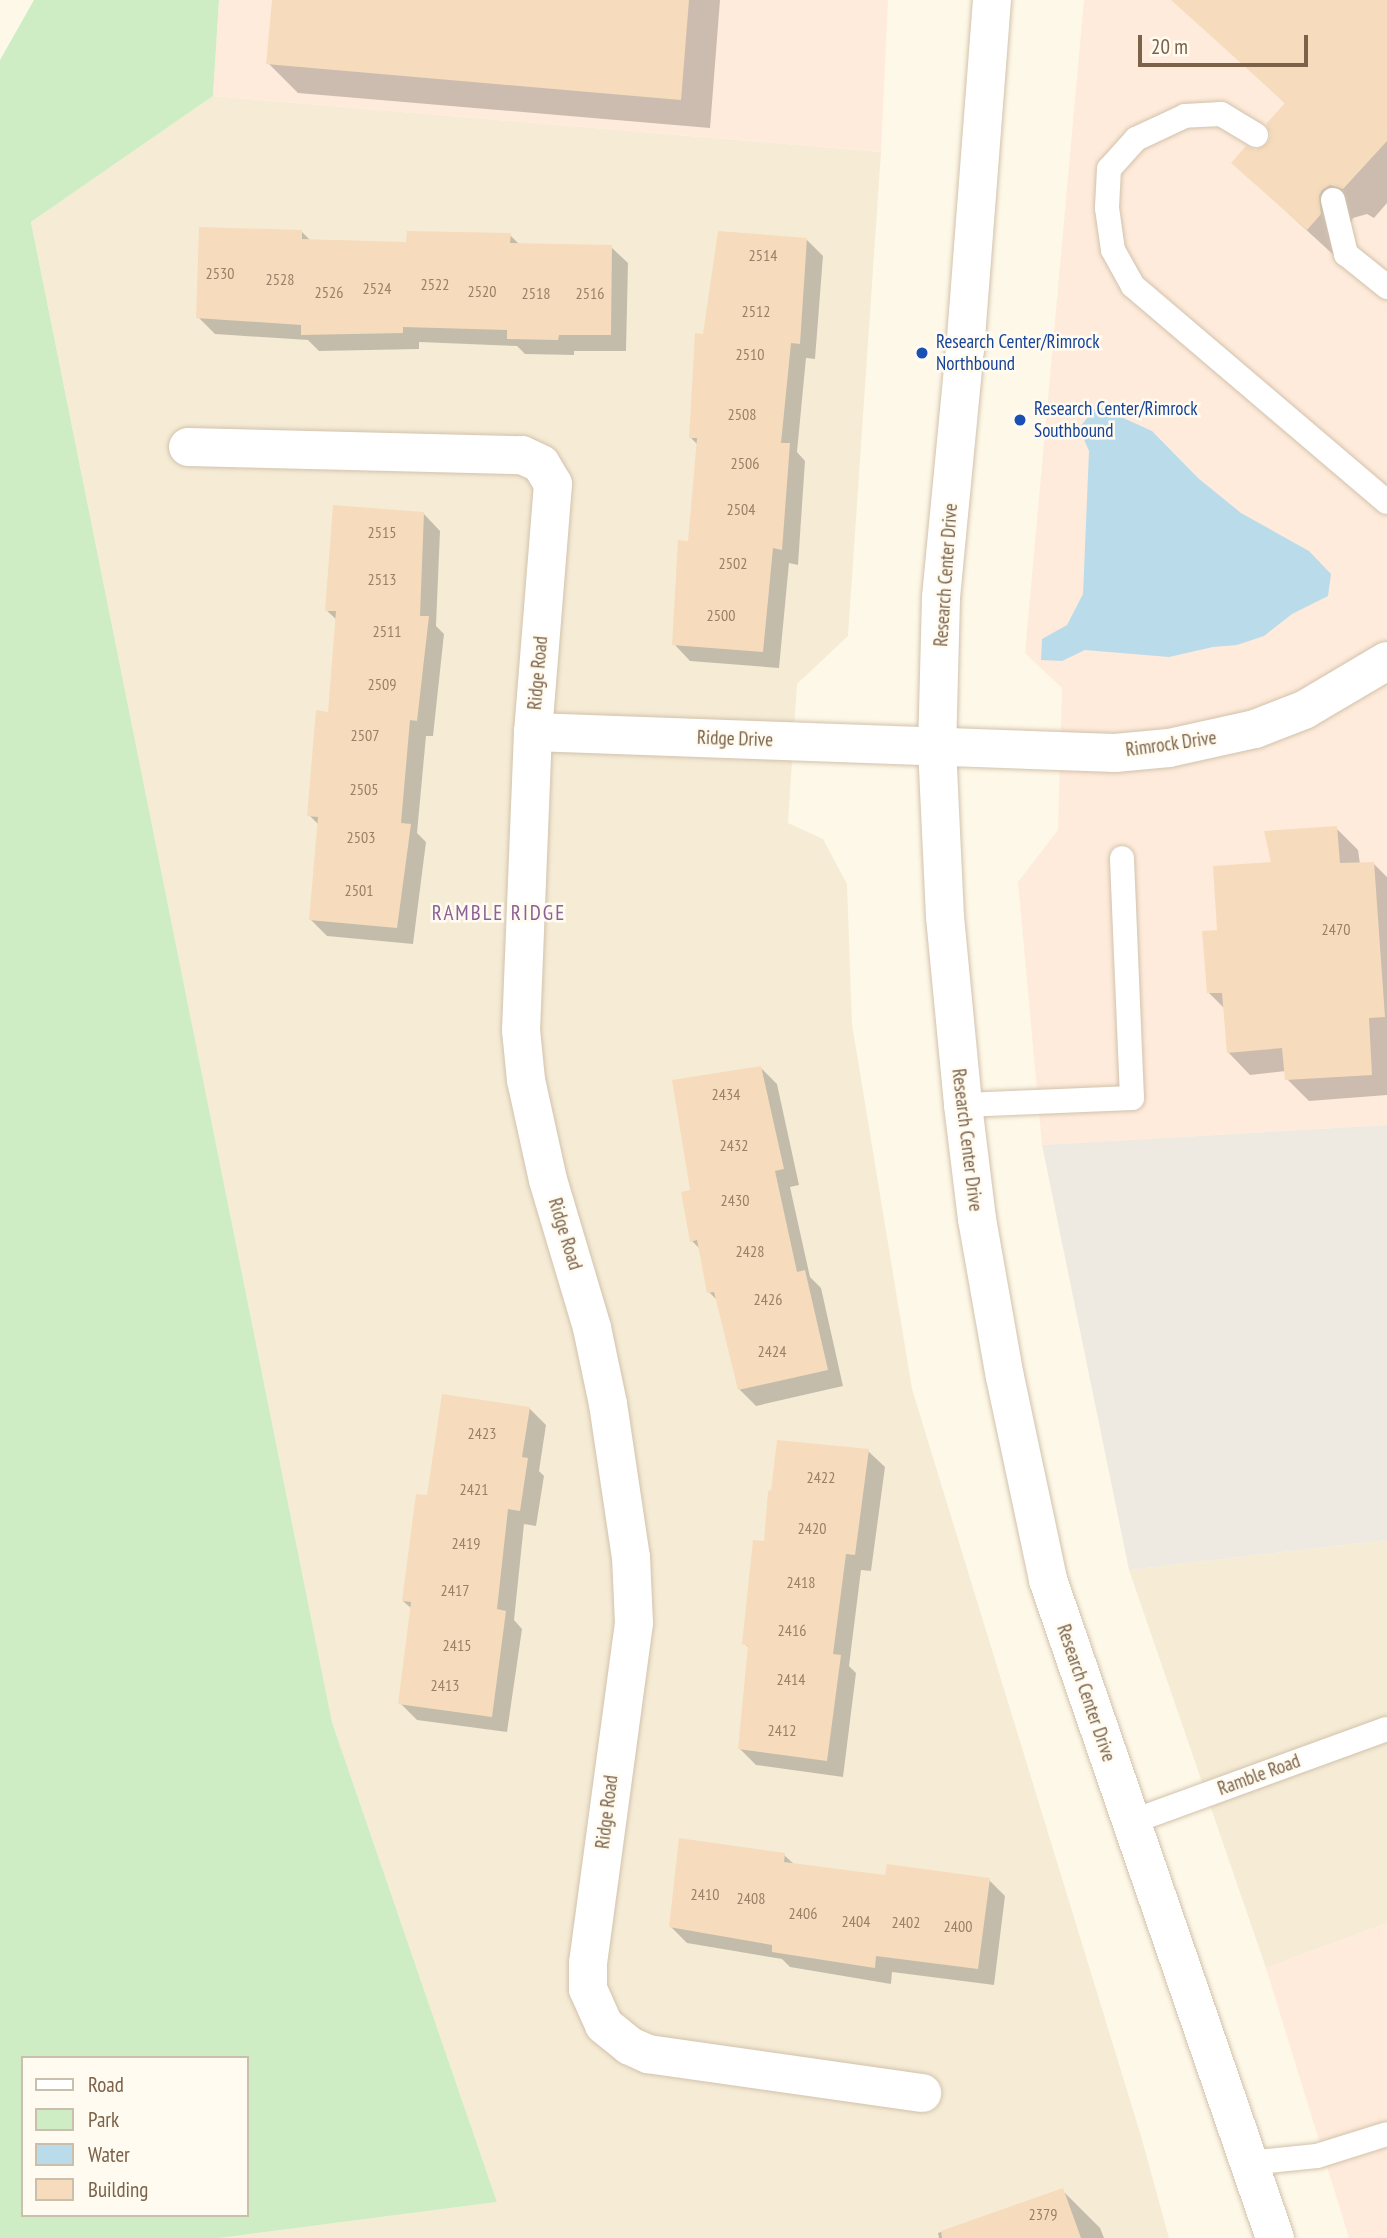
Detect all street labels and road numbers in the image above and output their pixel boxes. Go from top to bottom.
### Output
street label: Research Center Drive [930,503,962,647]
street label: Ridge Road [523,635,553,711]
street label: Ridge Drive [697,726,773,752]
street label: Rimrock Drive [1124,726,1218,762]
street label: Research Center Drive [947,1067,987,1213]
street label: Ridge Road [543,1195,587,1273]
street label: Research Center Drive [1052,1621,1120,1765]
street label: Ramble Road [1215,1750,1303,1800]
street label: Ridge Road [591,1774,623,1850]

